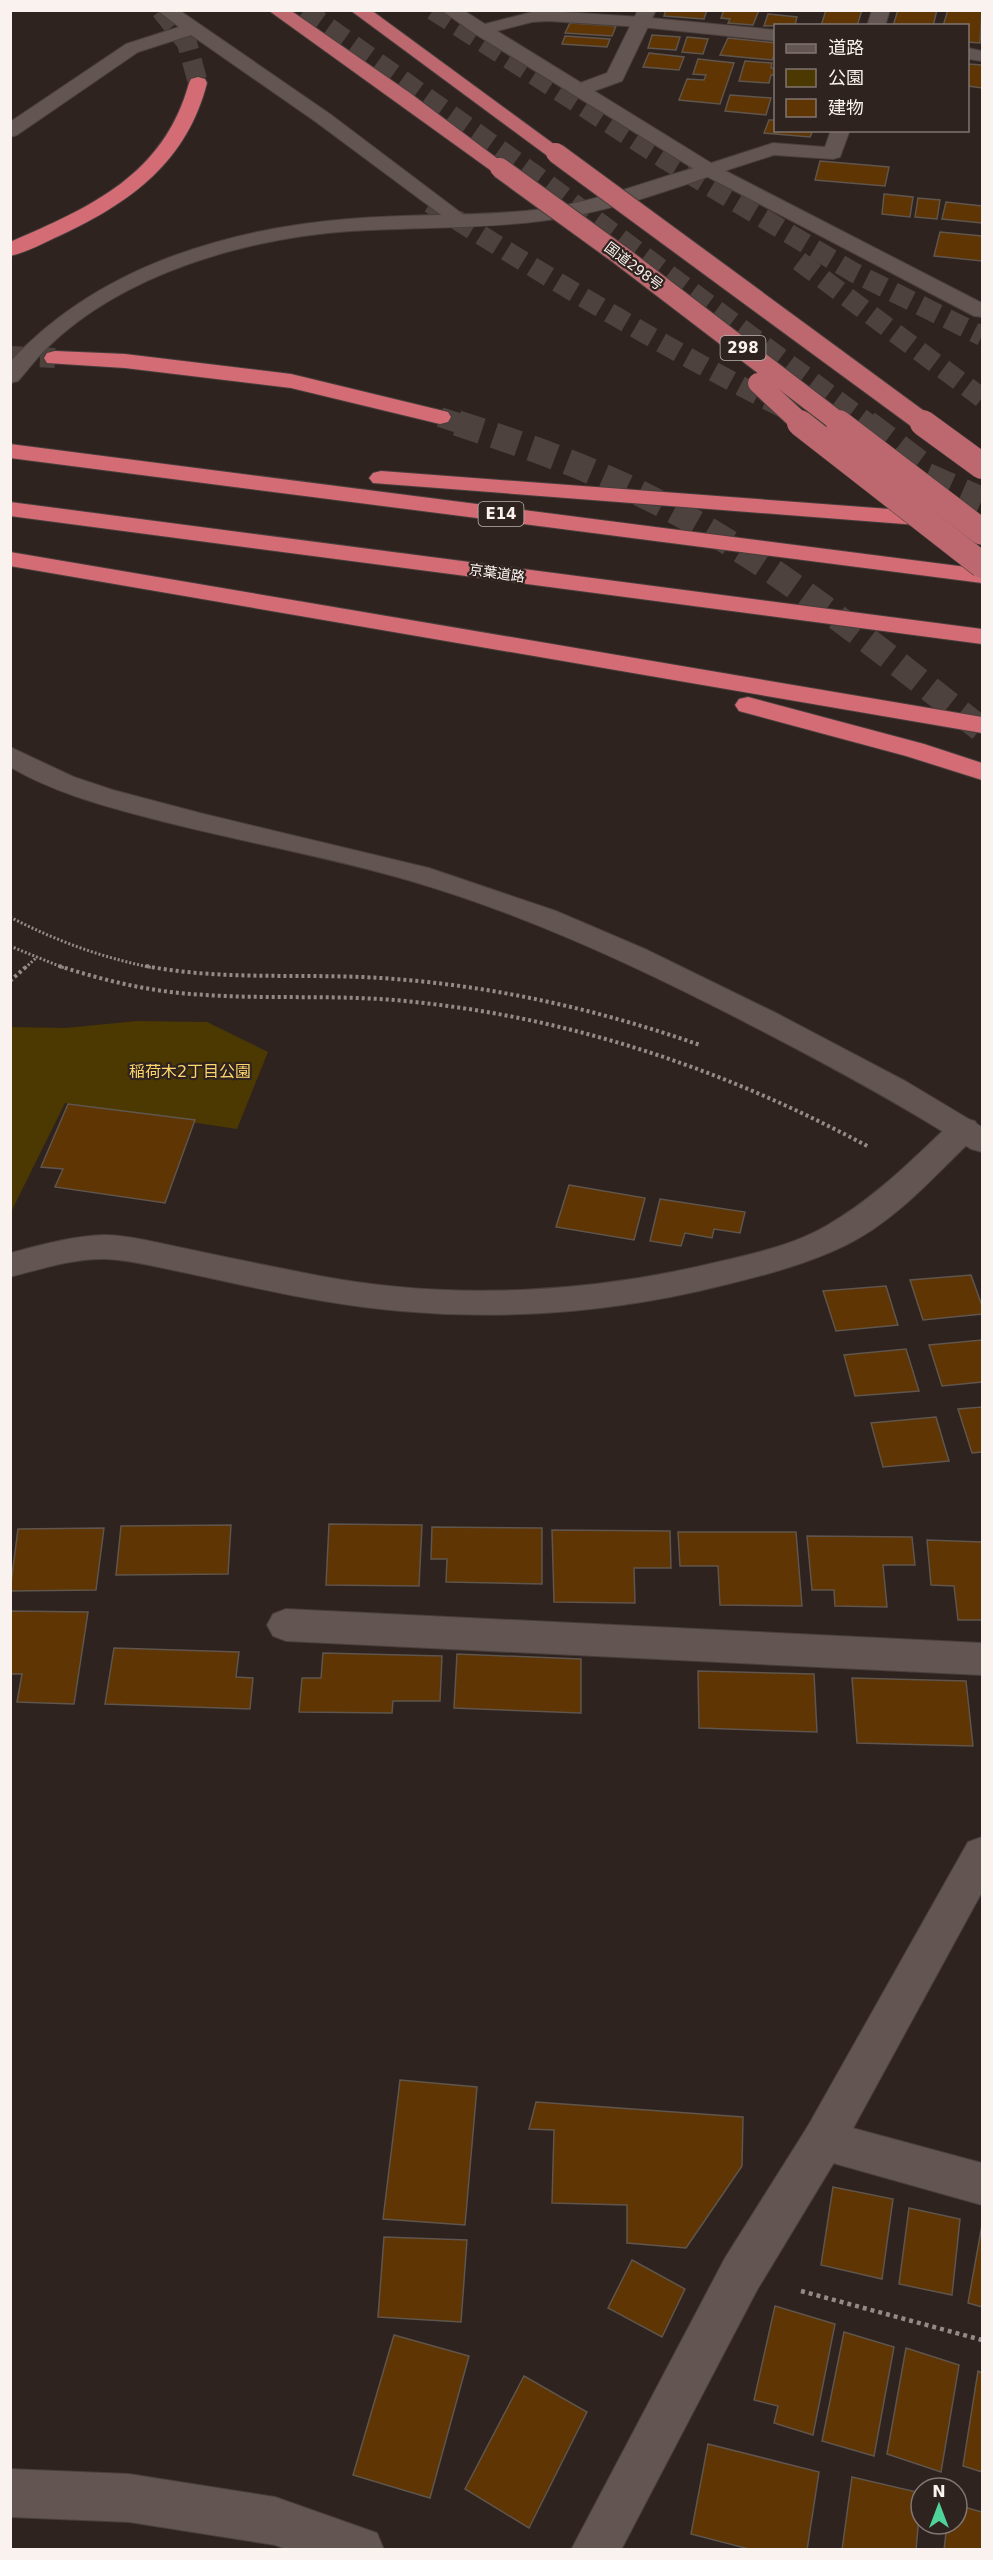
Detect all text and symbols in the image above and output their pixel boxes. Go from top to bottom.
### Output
legend [774,24,969,132]
text: 道路 [828,37,864,58]
text: 公園 [828,67,864,88]
text: 建物 [828,97,864,118]
street label: 国道298号 [602,239,666,293]
road number: 298 [720,336,766,360]
road number: E14 [478,502,524,526]
street label: 京葉道路 [468,561,526,585]
park label: 稲荷木2丁目公園 [129,1062,251,1081]
north arrow [909,2476,969,2536]
text: N [932,2482,946,2501]

